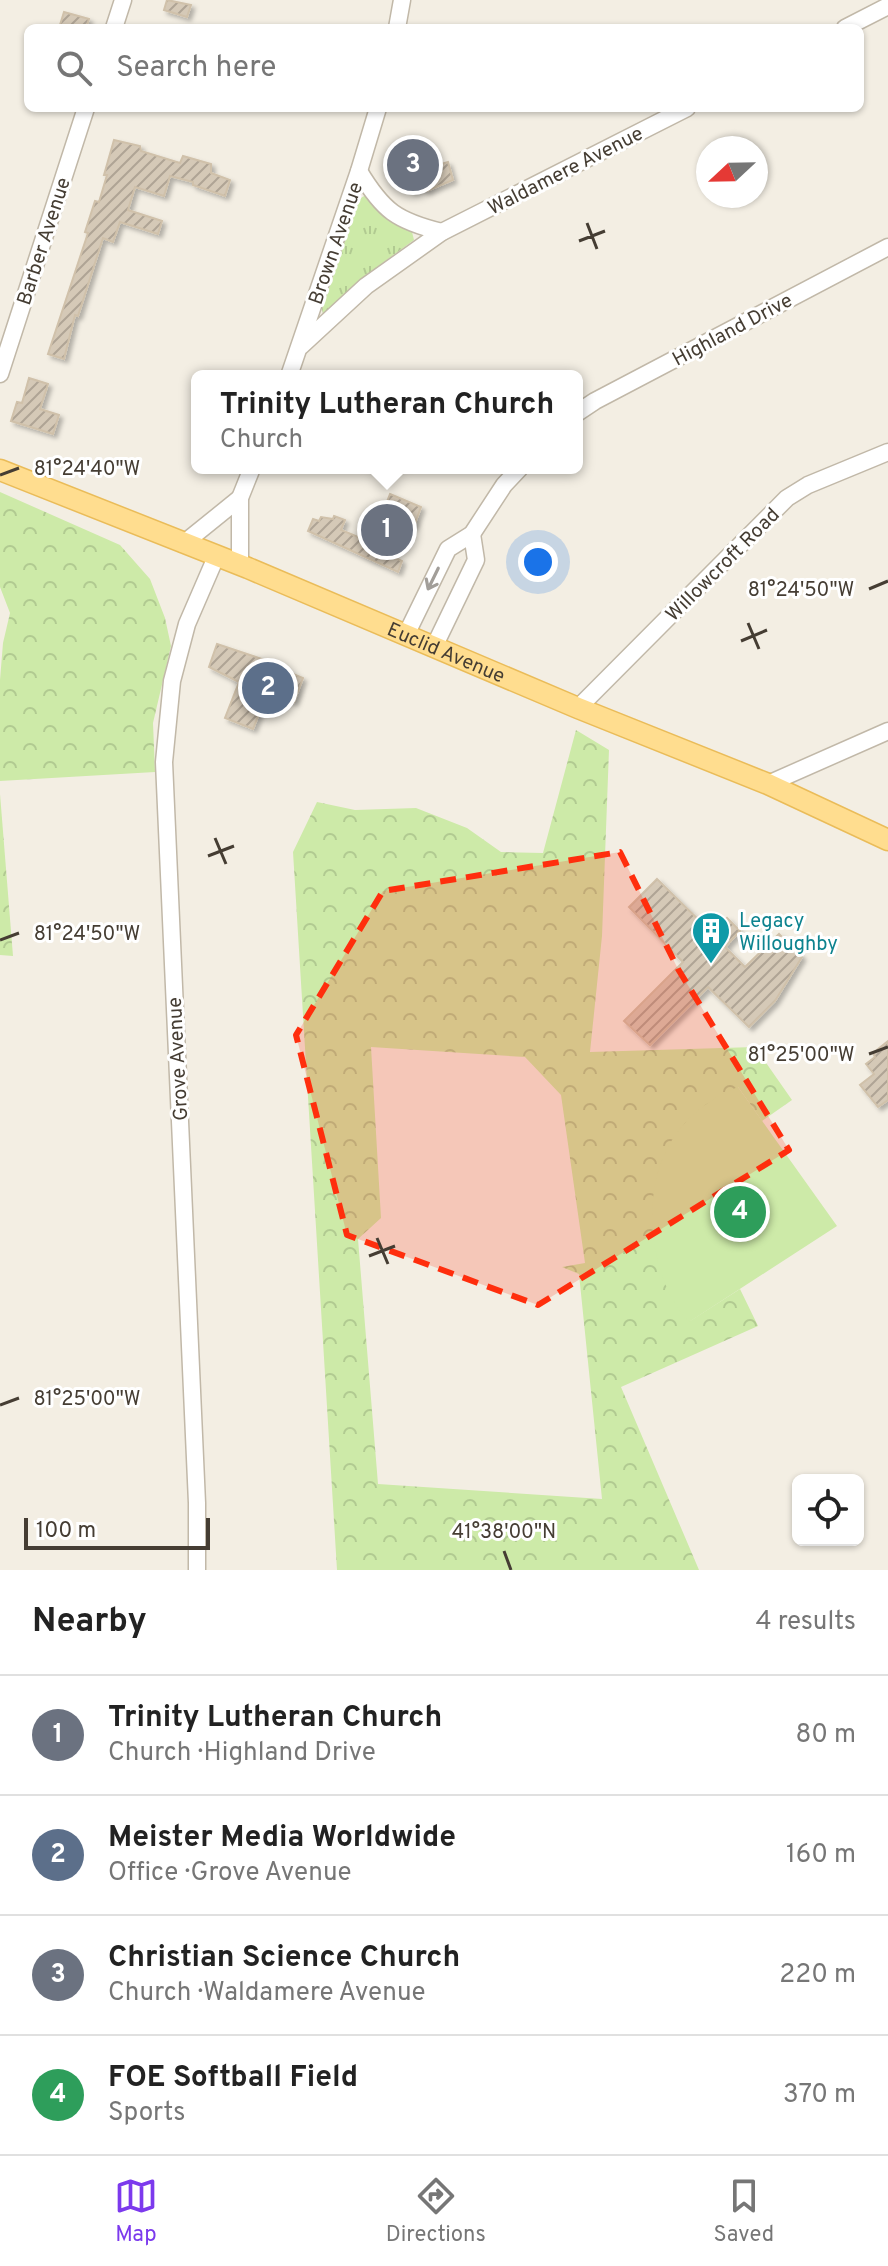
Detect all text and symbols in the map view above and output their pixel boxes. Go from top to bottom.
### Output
search box [24,24,864,112]
icon: search [52,46,96,90]
text: Search here [116,50,276,87]
street label: Waldamere Avenue [484,121,648,222]
pin: 3 [387,135,439,195]
north arrow [696,136,768,208]
street label: Barber Avenue [12,174,78,309]
street label: Brown Avenue [304,179,370,308]
street label: Highland Drive [668,288,798,373]
popup [191,370,583,474]
text: Trinity Lutheran Church [220,387,554,424]
text: Church [220,424,303,457]
text: 81°24'40"W [34,457,140,483]
pin: 1 [361,500,413,560]
street label: Willowcroft Road [661,503,786,628]
your location [518,542,558,582]
one-way arrow [425,567,440,591]
text: 81°24'50"W [748,578,854,604]
street label: Euclid Avenue [383,617,508,690]
pin: 2 [242,658,294,718]
place label: Legacy Willoughby [739,909,838,958]
building icon: Legacy Willoughby [690,910,732,965]
text: 81°24'50"W [34,922,140,948]
street label: Grove Avenue [163,996,195,1121]
text: 81°25'00"W [747,1043,855,1069]
pin: 4 [714,1182,766,1242]
text: 81°25'00"W [33,1387,141,1413]
map controls [792,1474,864,1546]
button: locate [792,1474,864,1546]
scale bar [24,1514,210,1550]
text: 100 m [36,1518,96,1545]
text: 41°38'00"N [452,1520,556,1546]
text: Nearby [32,1601,147,1644]
text: 4 results [755,1606,856,1639]
text: Trinity Lutheran Church [108,1700,442,1737]
text: 1 [53,1719,63,1752]
text: 80 m [796,1719,856,1752]
text: Church · Highland Drive [108,1737,376,1770]
text: Meister Media Worldwide [108,1820,456,1857]
text: 2 [50,1839,66,1872]
text: 160 m [786,1839,856,1872]
text: Office · Grove Avenue [108,1857,351,1890]
text: Christian Science Church [108,1940,460,1977]
text: 3 [50,1959,66,1992]
text: 220 m [779,1959,856,1992]
text: Church · Waldamere Avenue [108,1977,426,2010]
text: FOE Softball Field [108,2060,358,2097]
text: 4 [50,2079,66,2112]
text: 370 m [783,2079,856,2112]
text: Sports [108,2097,185,2130]
tab: Map [114,2174,158,2249]
tab: Directions [386,2174,486,2249]
tab: Saved [714,2174,774,2249]

